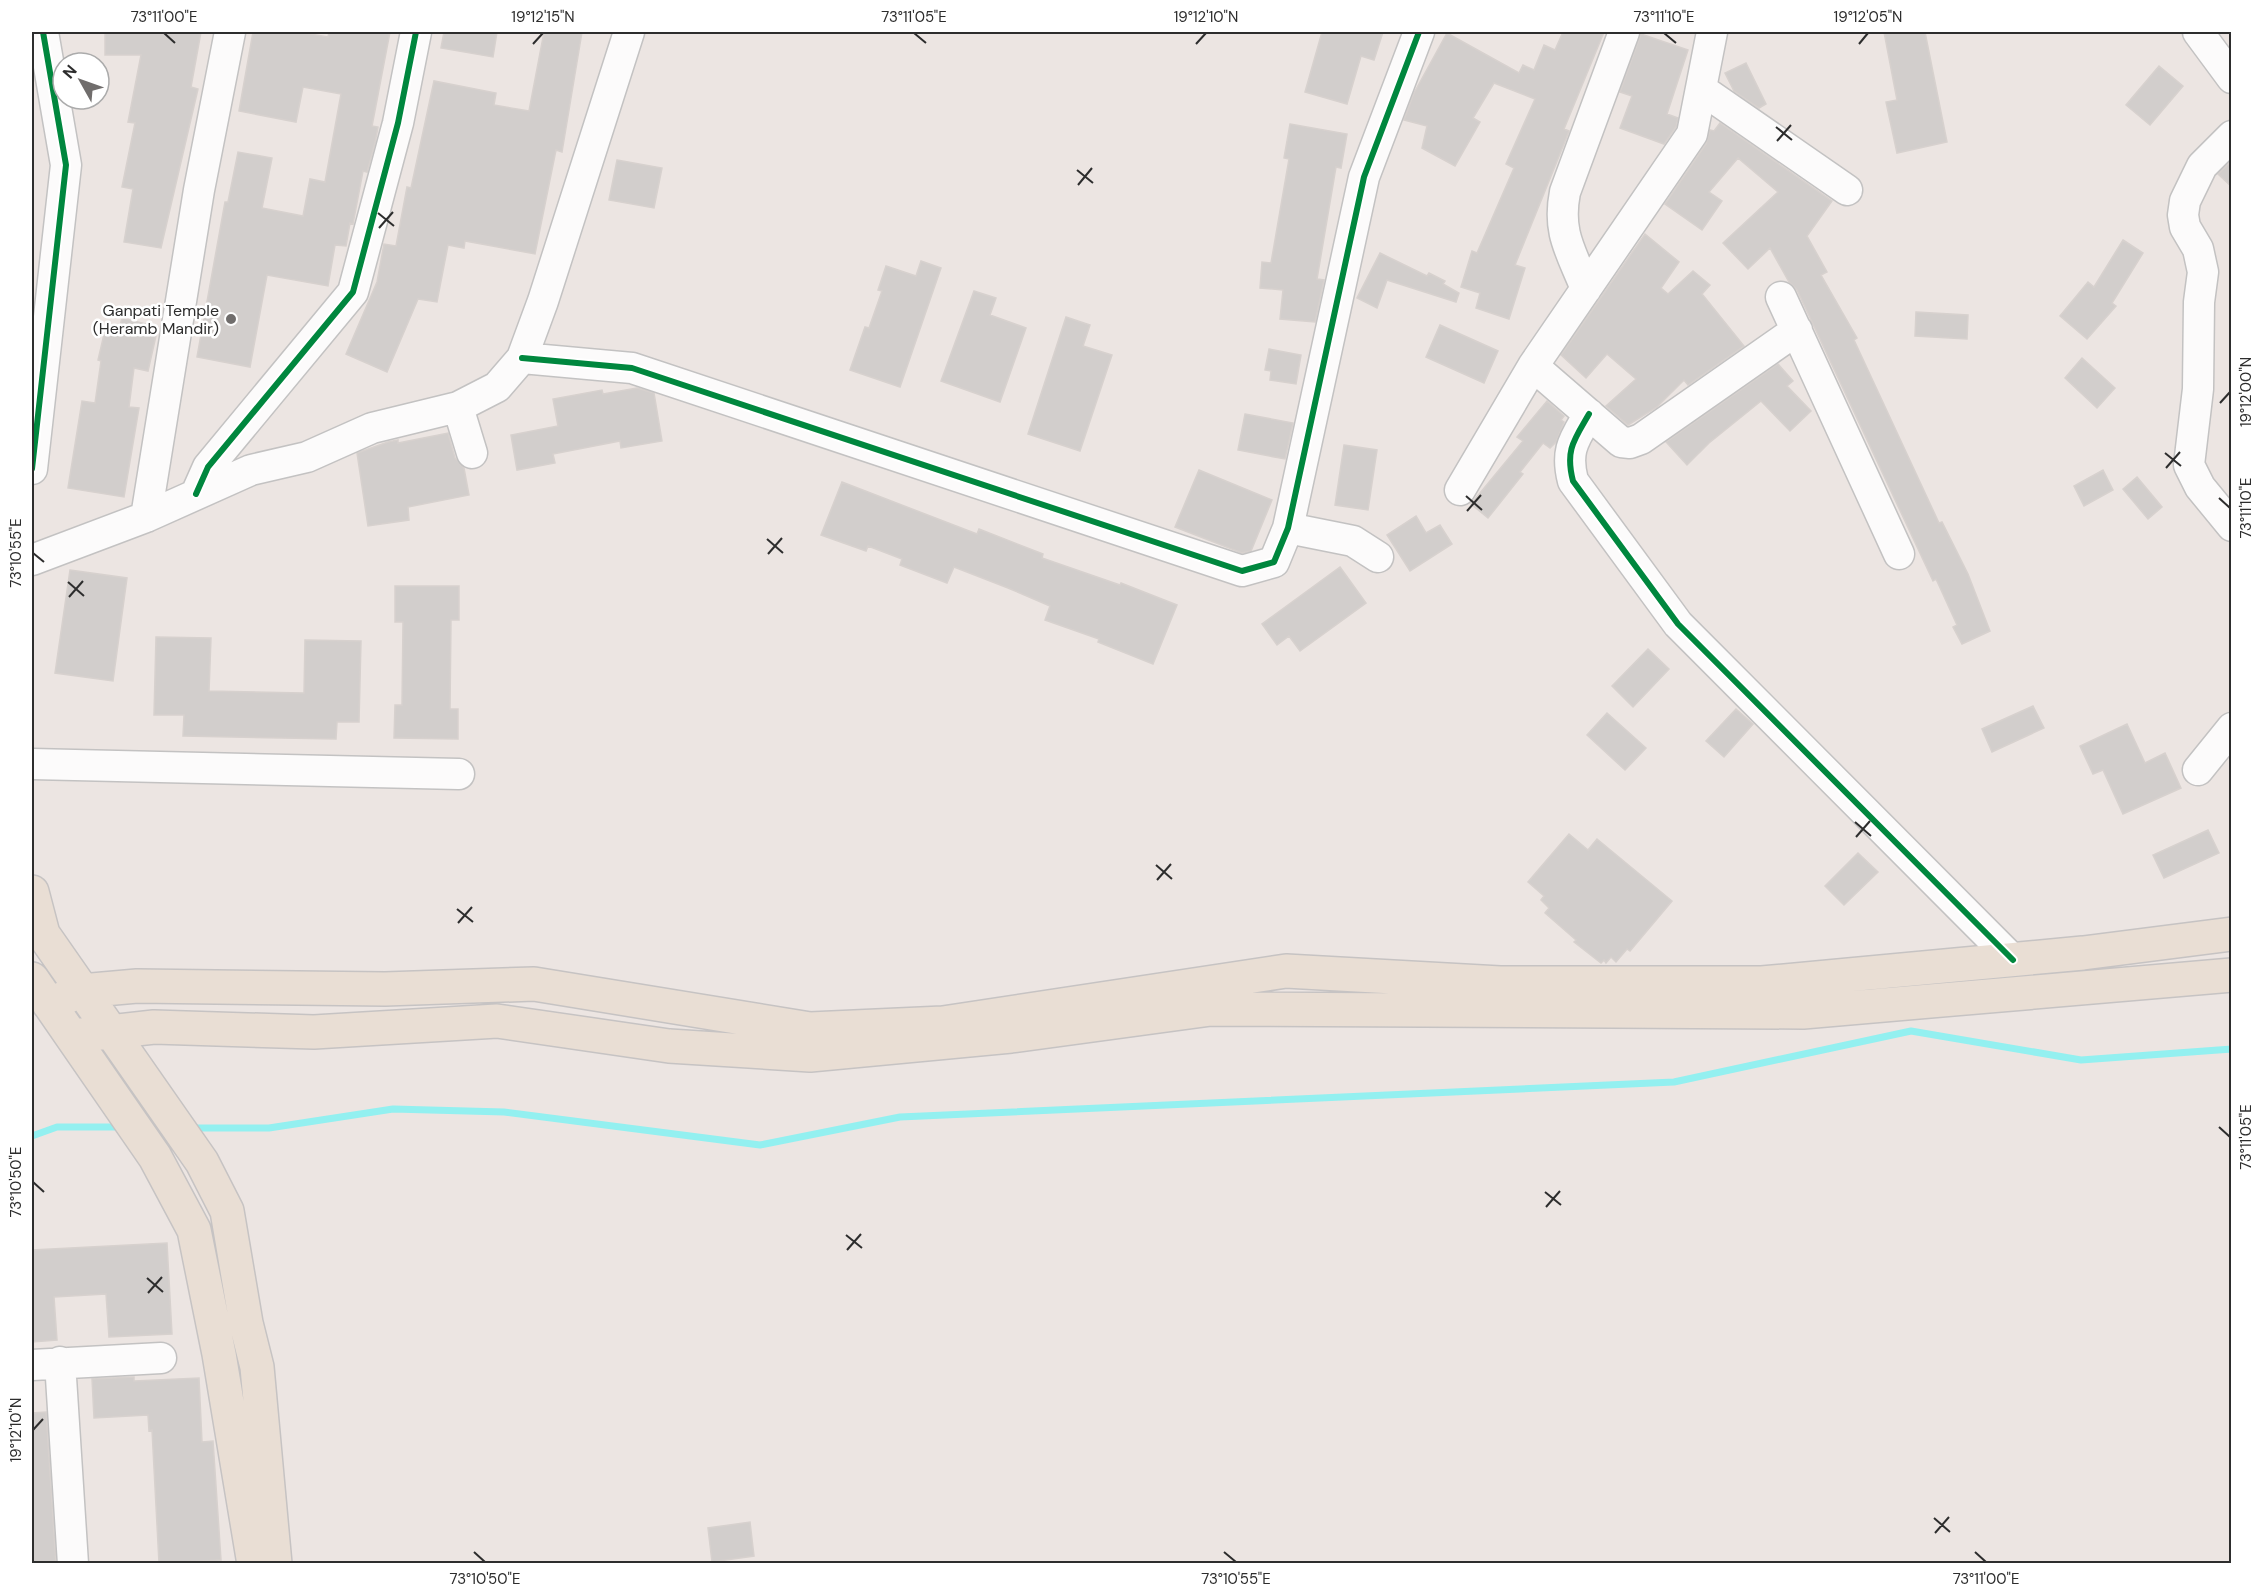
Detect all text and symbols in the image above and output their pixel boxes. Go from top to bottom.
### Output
text: 73°11'00"E [131,7,197,27]
text: 19°12'15"N [511,7,575,27]
text: 73°11'05"E [881,7,947,27]
text: 19°12'10"N [1174,7,1238,27]
text: 73°11'10"E [1633,7,1695,27]
text: 19°12'05"N [1834,7,1902,27]
north arrow [51,51,111,111]
text: N [58,60,82,83]
place label: Ganpati Temple (Heramb Mandir) [93,300,219,339]
marker: Ganpati Temple (Heramb Mandir) [224,312,238,326]
text: 19°12'00"N [2236,357,2256,427]
text: 73°11'10"E [2236,477,2256,539]
text: 73°10'55"E [6,518,26,588]
text: 73°11'05"E [2236,1104,2256,1170]
text: 73°10'50"E [6,1147,26,1217]
text: 19°12'10"N [6,1398,26,1462]
text: 73°10'50"E [450,1569,520,1589]
text: 73°10'55"E [1201,1569,1271,1589]
text: 73°11'00"E [1953,1569,2019,1589]

